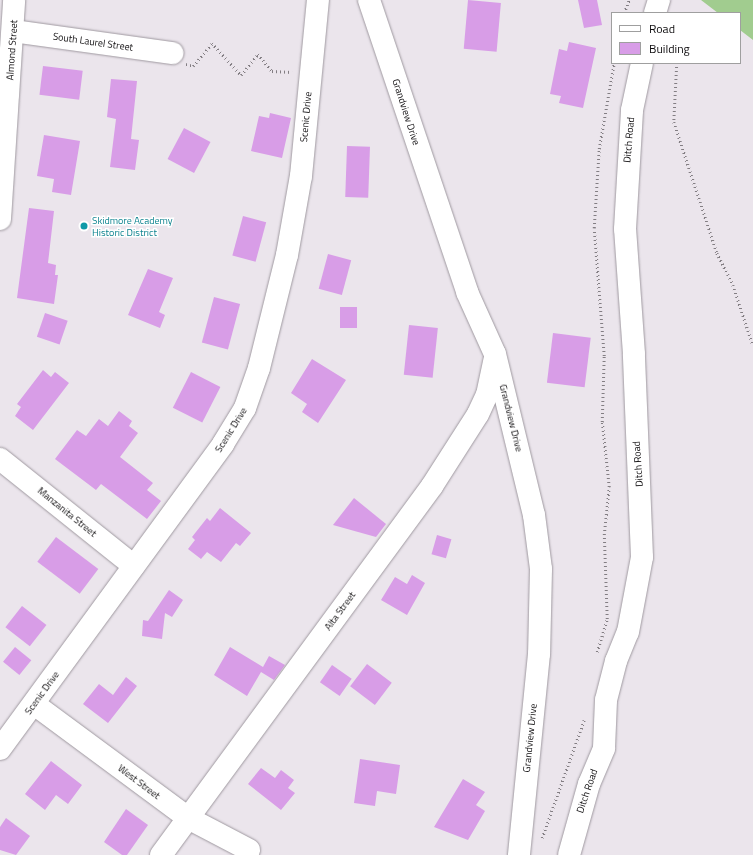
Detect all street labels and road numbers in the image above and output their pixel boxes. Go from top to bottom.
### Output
street label: Almond Street [4,19,20,81]
street label: South Laurel Street [52,30,134,54]
street label: Grandview Drive [390,77,422,147]
street label: Scenic Drive [298,91,314,143]
street label: Ditch Road [621,117,637,163]
street label: Grandview Drive [497,383,525,453]
street label: Scenic Drive [212,405,250,455]
street label: Ditch Road [630,441,646,487]
street label: Manzanita Street [35,485,99,539]
street label: Alta Street [322,589,358,633]
street label: Scenic Drive [22,669,62,717]
street label: Grandview Drive [520,703,540,773]
street label: West Street [115,762,163,802]
street label: Ditch Road [574,767,600,815]

